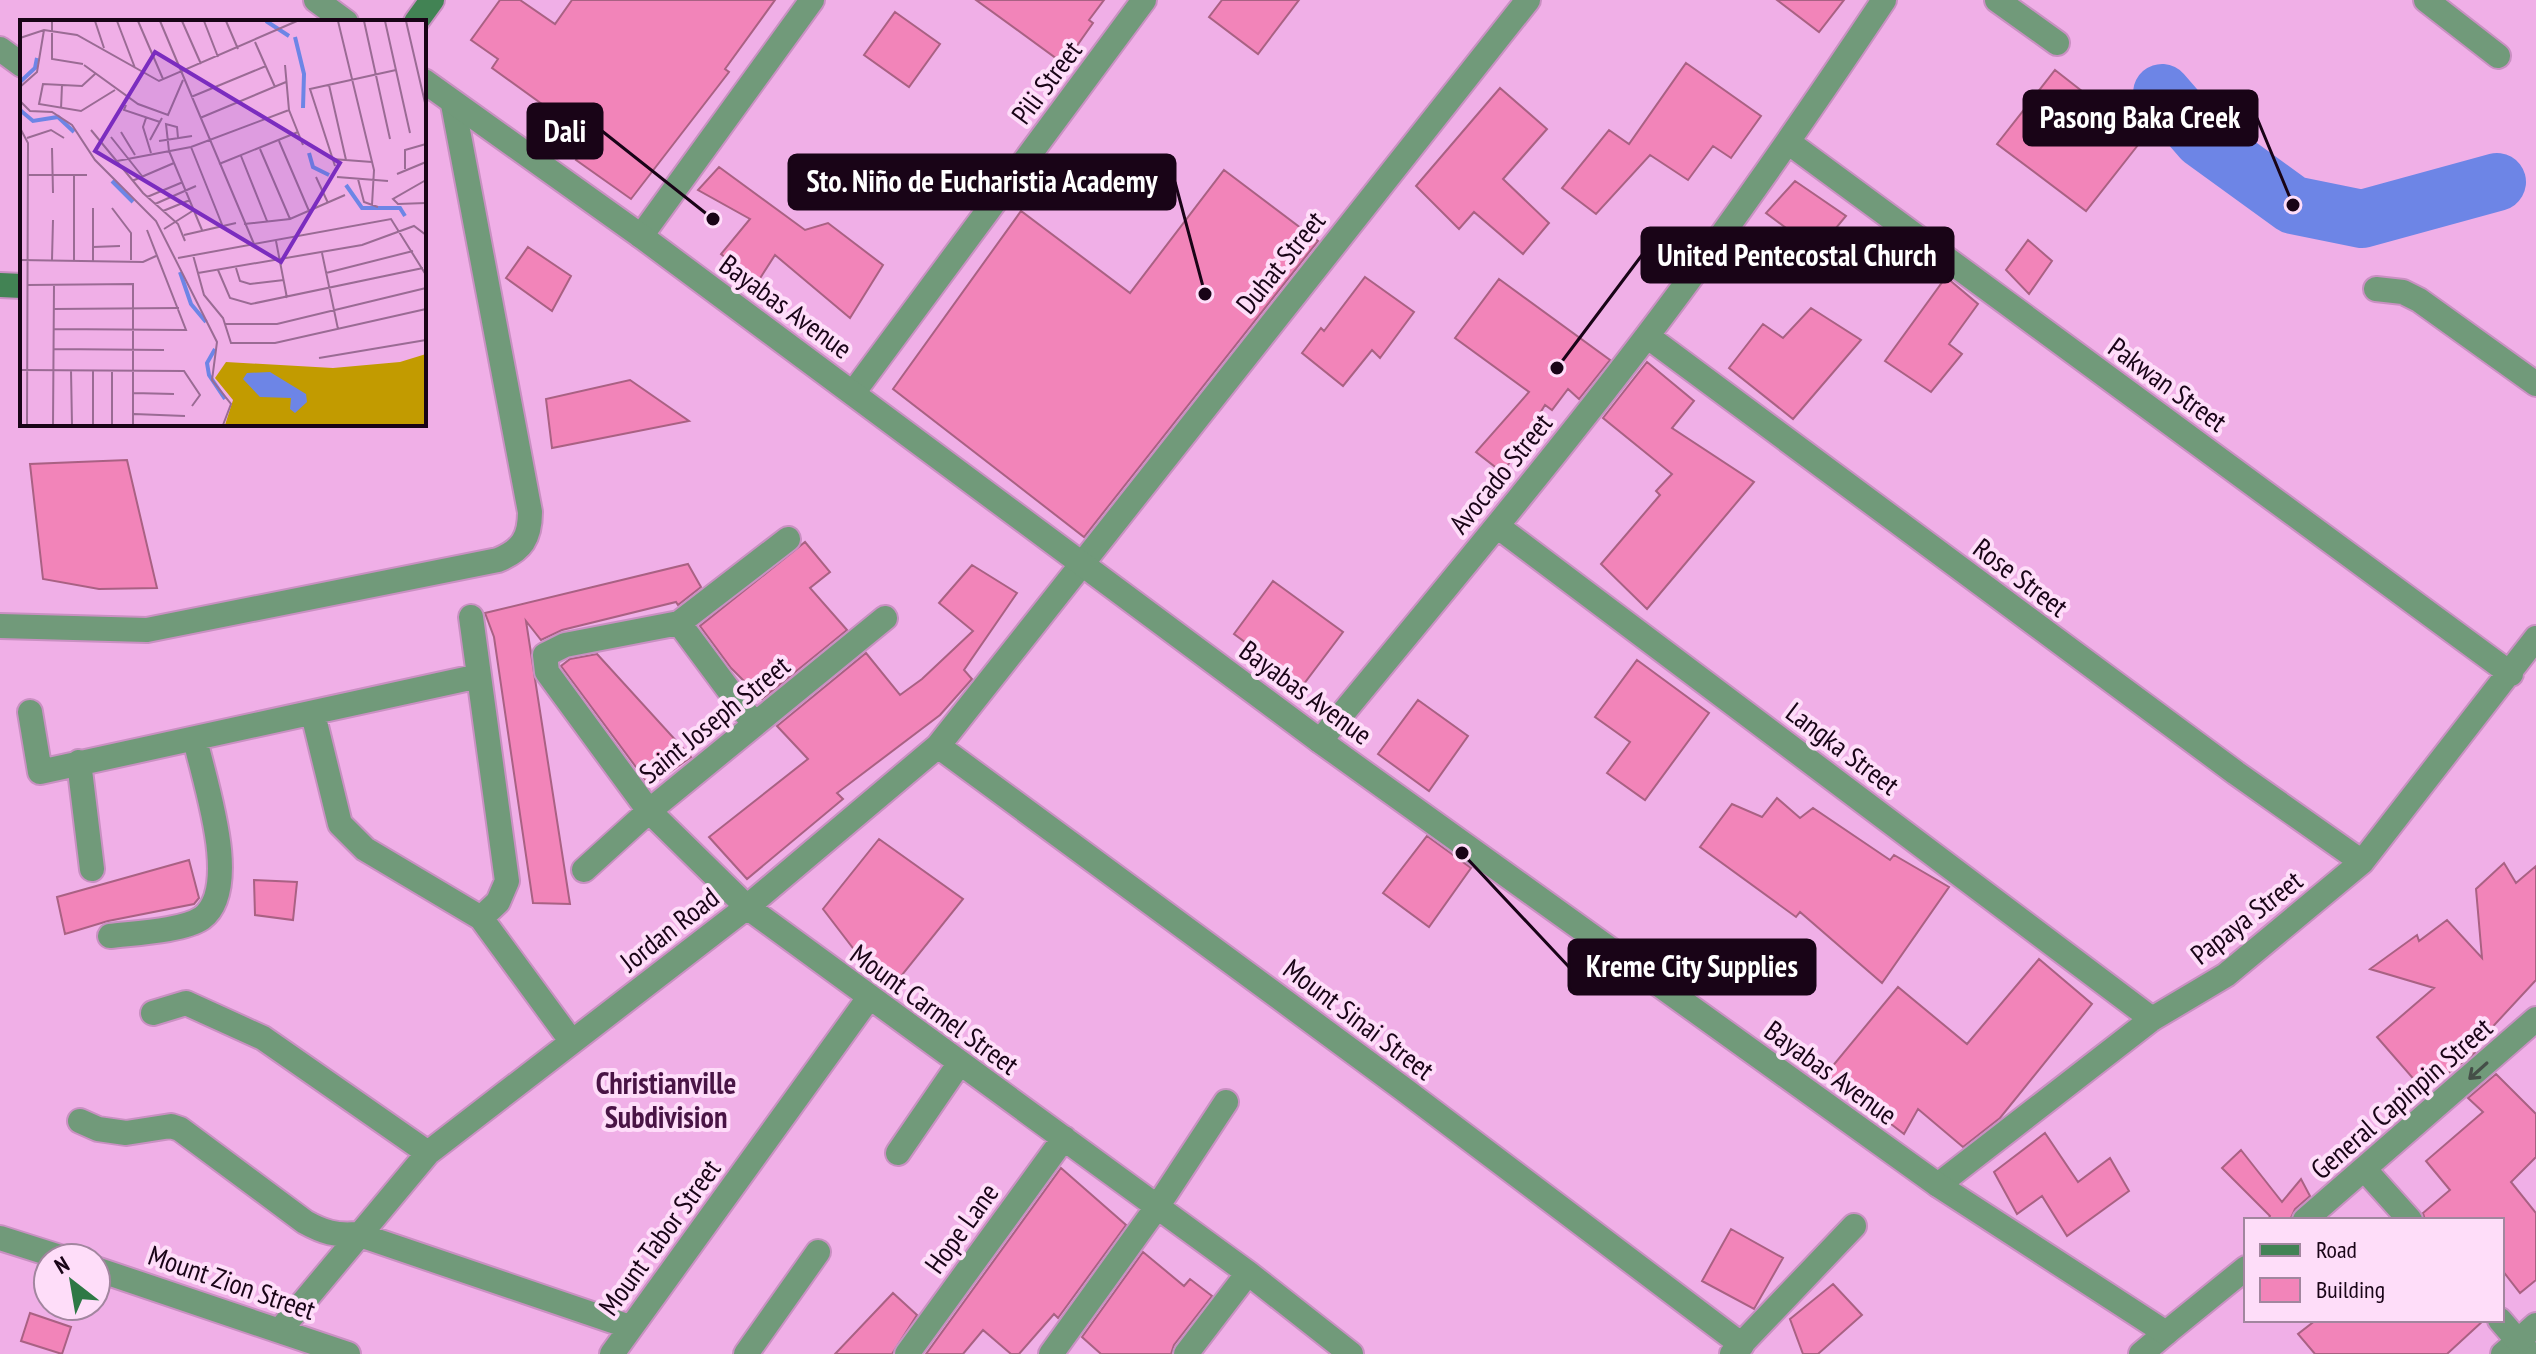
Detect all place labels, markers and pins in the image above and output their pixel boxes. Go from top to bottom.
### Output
callout: Pasong Baka Creek [2024,91,2257,145]
callout: Dali [528,104,602,158]
callout: Sto. Niño de Eucharistia Academy [789,155,1175,209]
callout: United Pentecostal Church [1642,228,1953,282]
callout: Kreme City Supplies [1569,940,1815,994]

